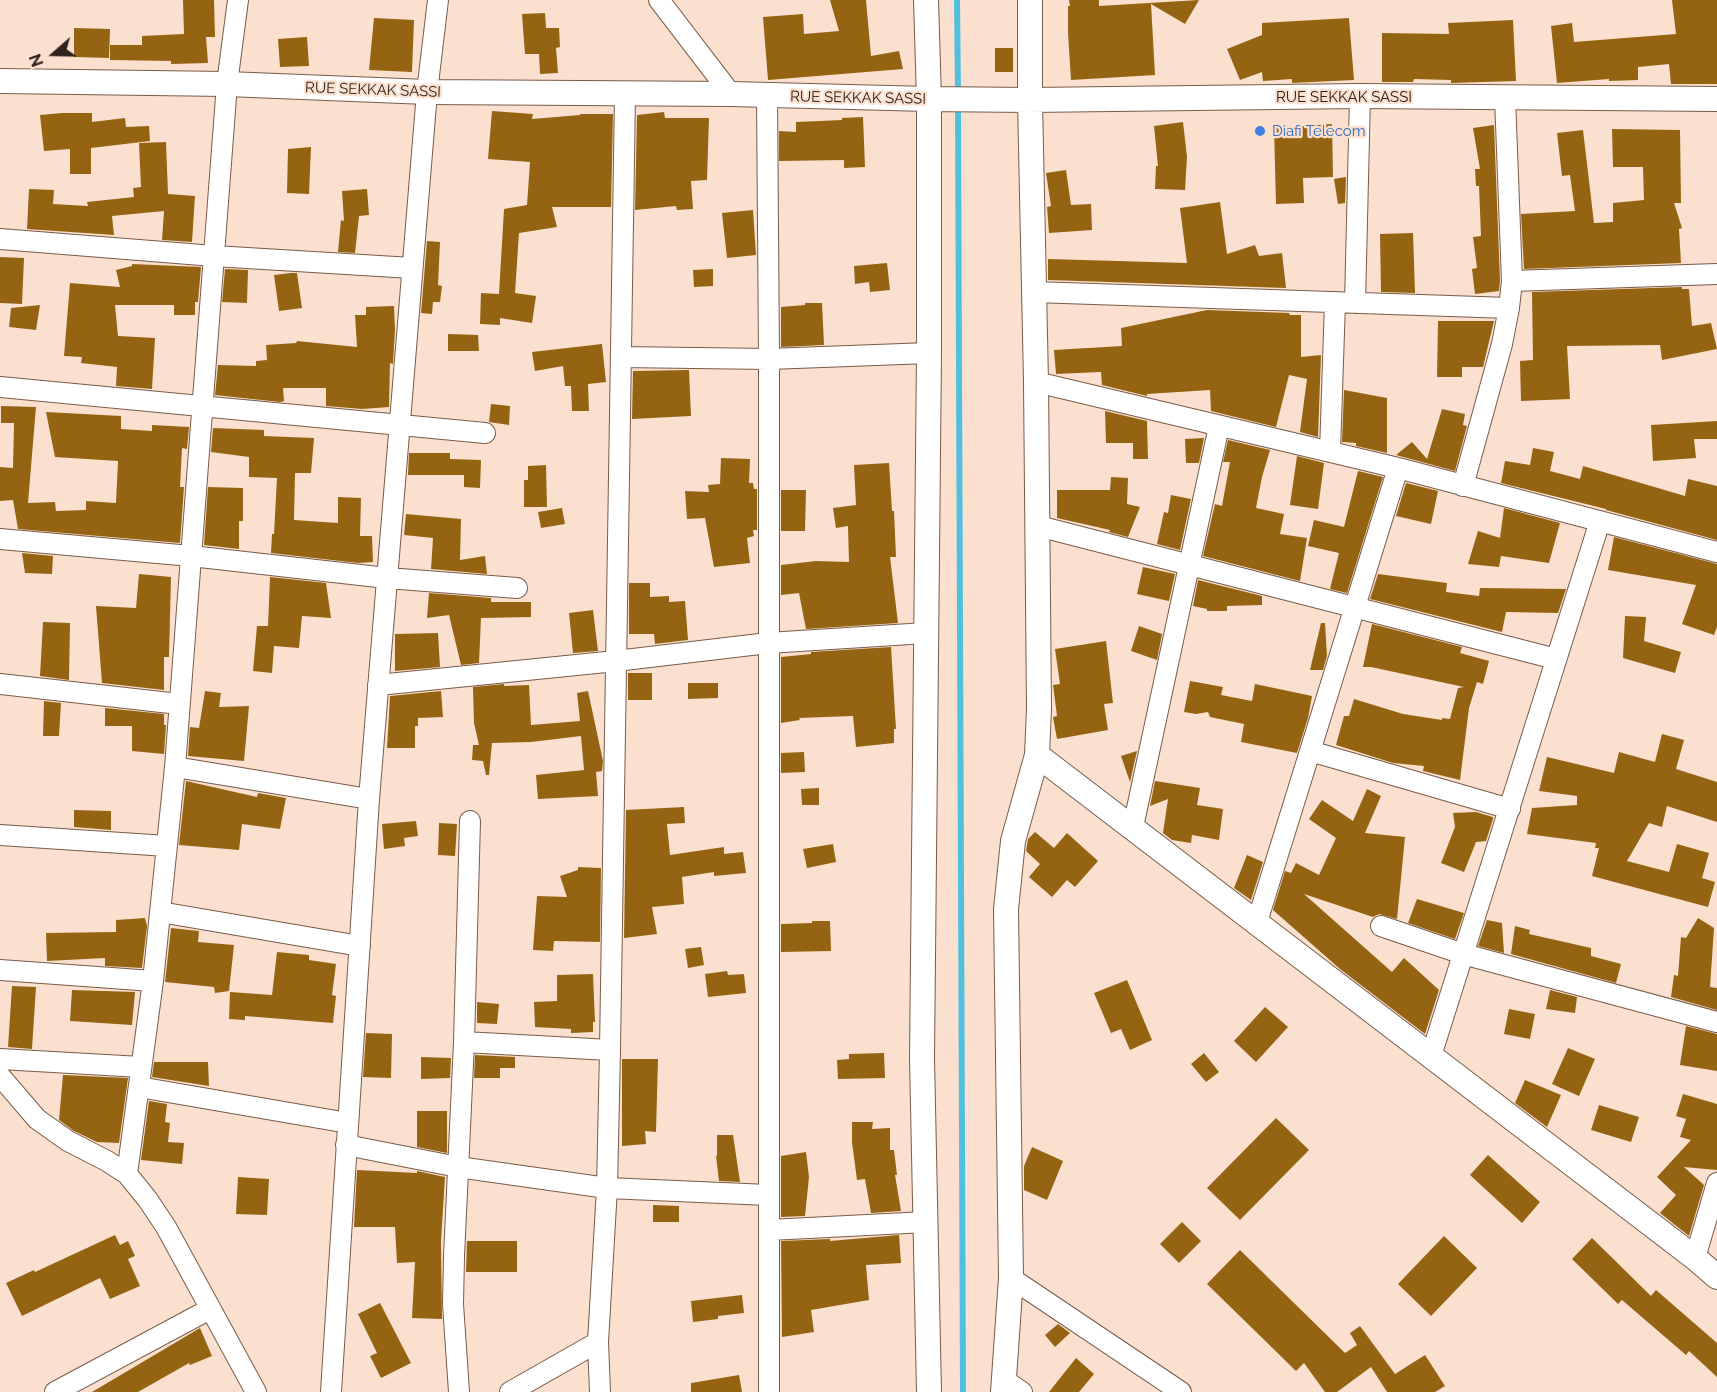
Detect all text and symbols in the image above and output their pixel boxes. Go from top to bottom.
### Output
north arrow [24,24,84,84]
text: N [26,51,48,69]
street label: RUE SEKKAK SASSI [305,79,441,101]
street label: RUE SEKKAK SASSI [790,88,926,108]
street label: RUE SEKKAK SASSI [1276,88,1412,106]
place label: Diafi Telecom [1272,122,1366,140]
marker: Diafi Telecom [1253,124,1267,138]

